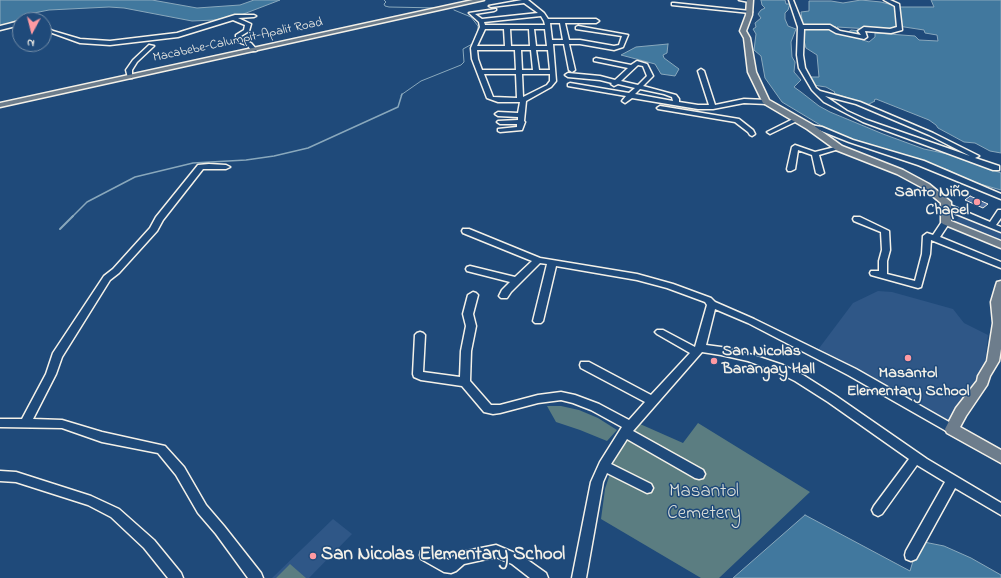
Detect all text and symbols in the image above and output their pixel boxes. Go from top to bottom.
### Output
north arrow [12,12,52,52]
street label: Macabebe-Calumpit-Apalit Road [152,15,324,67]
text: N [26,35,35,51]
place label: Santo Niño Chapel [895,183,969,221]
marker: Santo Niño Chapel [972,197,982,207]
place label: San Nicolas Barangay Hall [722,342,815,380]
marker: Masantol Elementary School [903,353,913,363]
marker: San Nicolas Barangay Hall [709,356,719,366]
place label: Masantol Elementary School [847,364,969,402]
park label: Masantol Cemetery [667,482,741,526]
place label: San Nicolas Elementary School [321,545,565,567]
marker: San Nicolas Elementary School [308,551,318,561]

